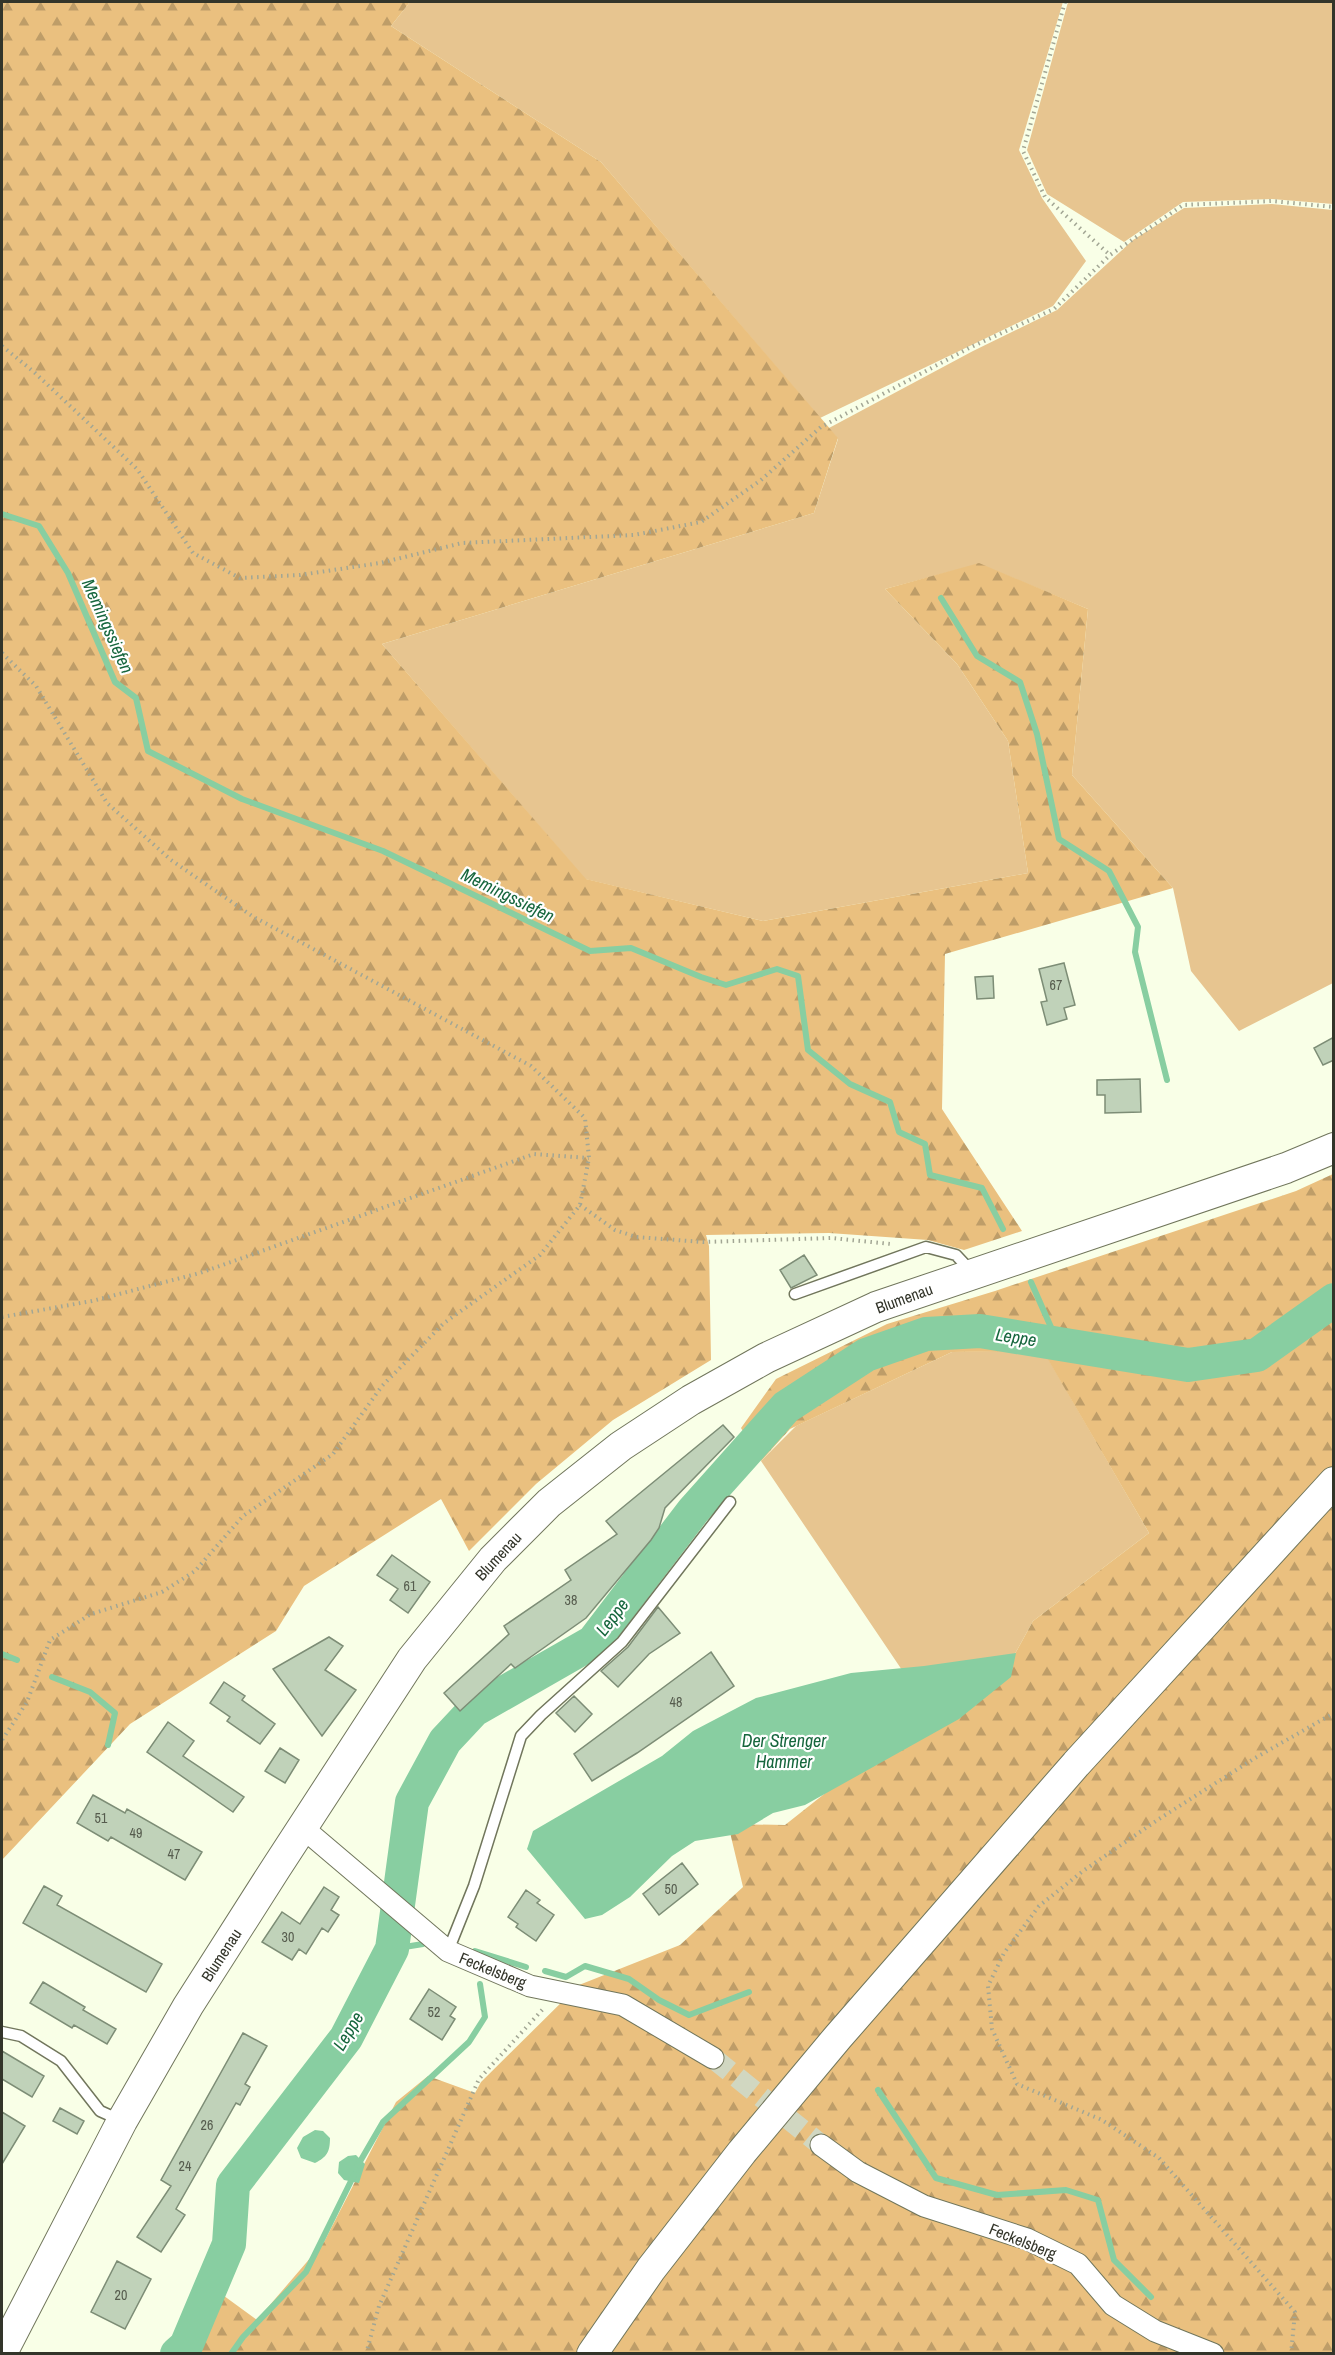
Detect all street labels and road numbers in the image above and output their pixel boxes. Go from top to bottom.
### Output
street label: Blumenau [872,1278,936,1318]
street label: Blumenau [470,1527,526,1585]
street label: Blumenau [196,1924,246,1986]
street label: Feckelsberg [456,1947,531,1994]
street label: Feckelsberg [986,2218,1061,2265]

